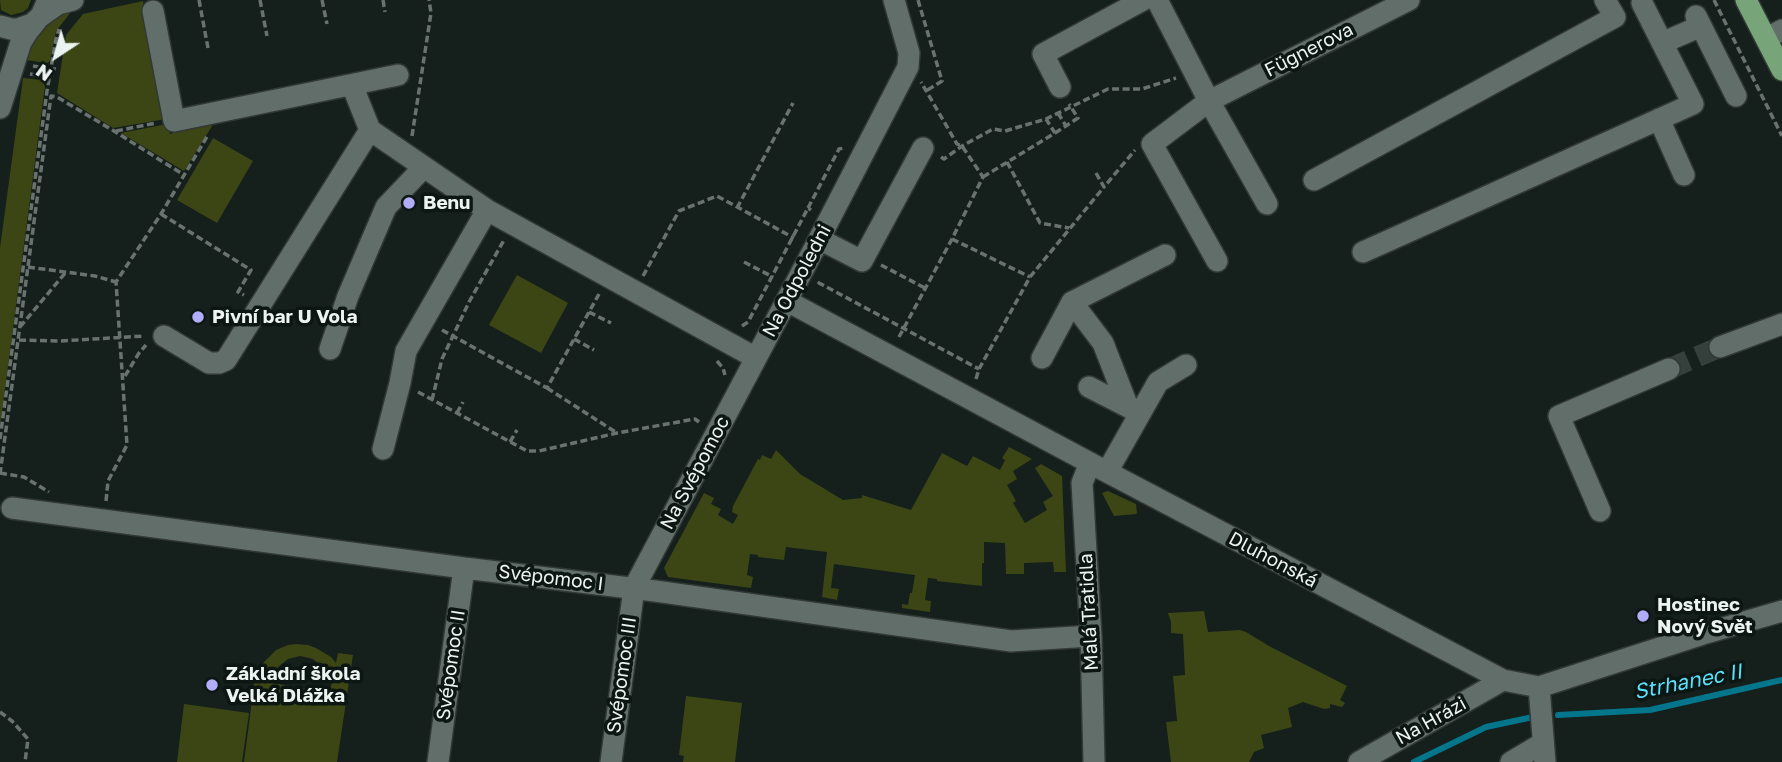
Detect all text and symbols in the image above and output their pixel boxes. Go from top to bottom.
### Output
street label: Fügnerova [1261,18,1357,82]
north arrow [21,21,91,91]
text: N [31,60,56,87]
place label: Benu [423,192,470,214]
marker: Benu [401,195,417,211]
street label: Na Odpoledni [758,221,836,341]
place label: Pivní bar U Vola [212,306,357,328]
marker: Pivní bar U Vola [190,309,206,325]
street label: Na Svépomoc [656,413,734,533]
street label: Dluhonská [1225,527,1321,593]
street label: Malá Tratidla [1075,553,1103,671]
street label: Svépomoc I [497,560,605,596]
place label: Hostinec Nový Svět [1657,594,1753,638]
street label: Svépomoc II [432,608,470,722]
marker: Hostinec Nový Svět [1635,608,1651,624]
street label: Svépomoc III [603,615,641,735]
water label: Strhanec II [1632,659,1744,705]
place label: Základní škola Velká Dlážka [226,663,361,707]
marker: Základní škola Velká Dlážka [204,677,220,693]
street label: Na Hrázi [1392,692,1470,750]

